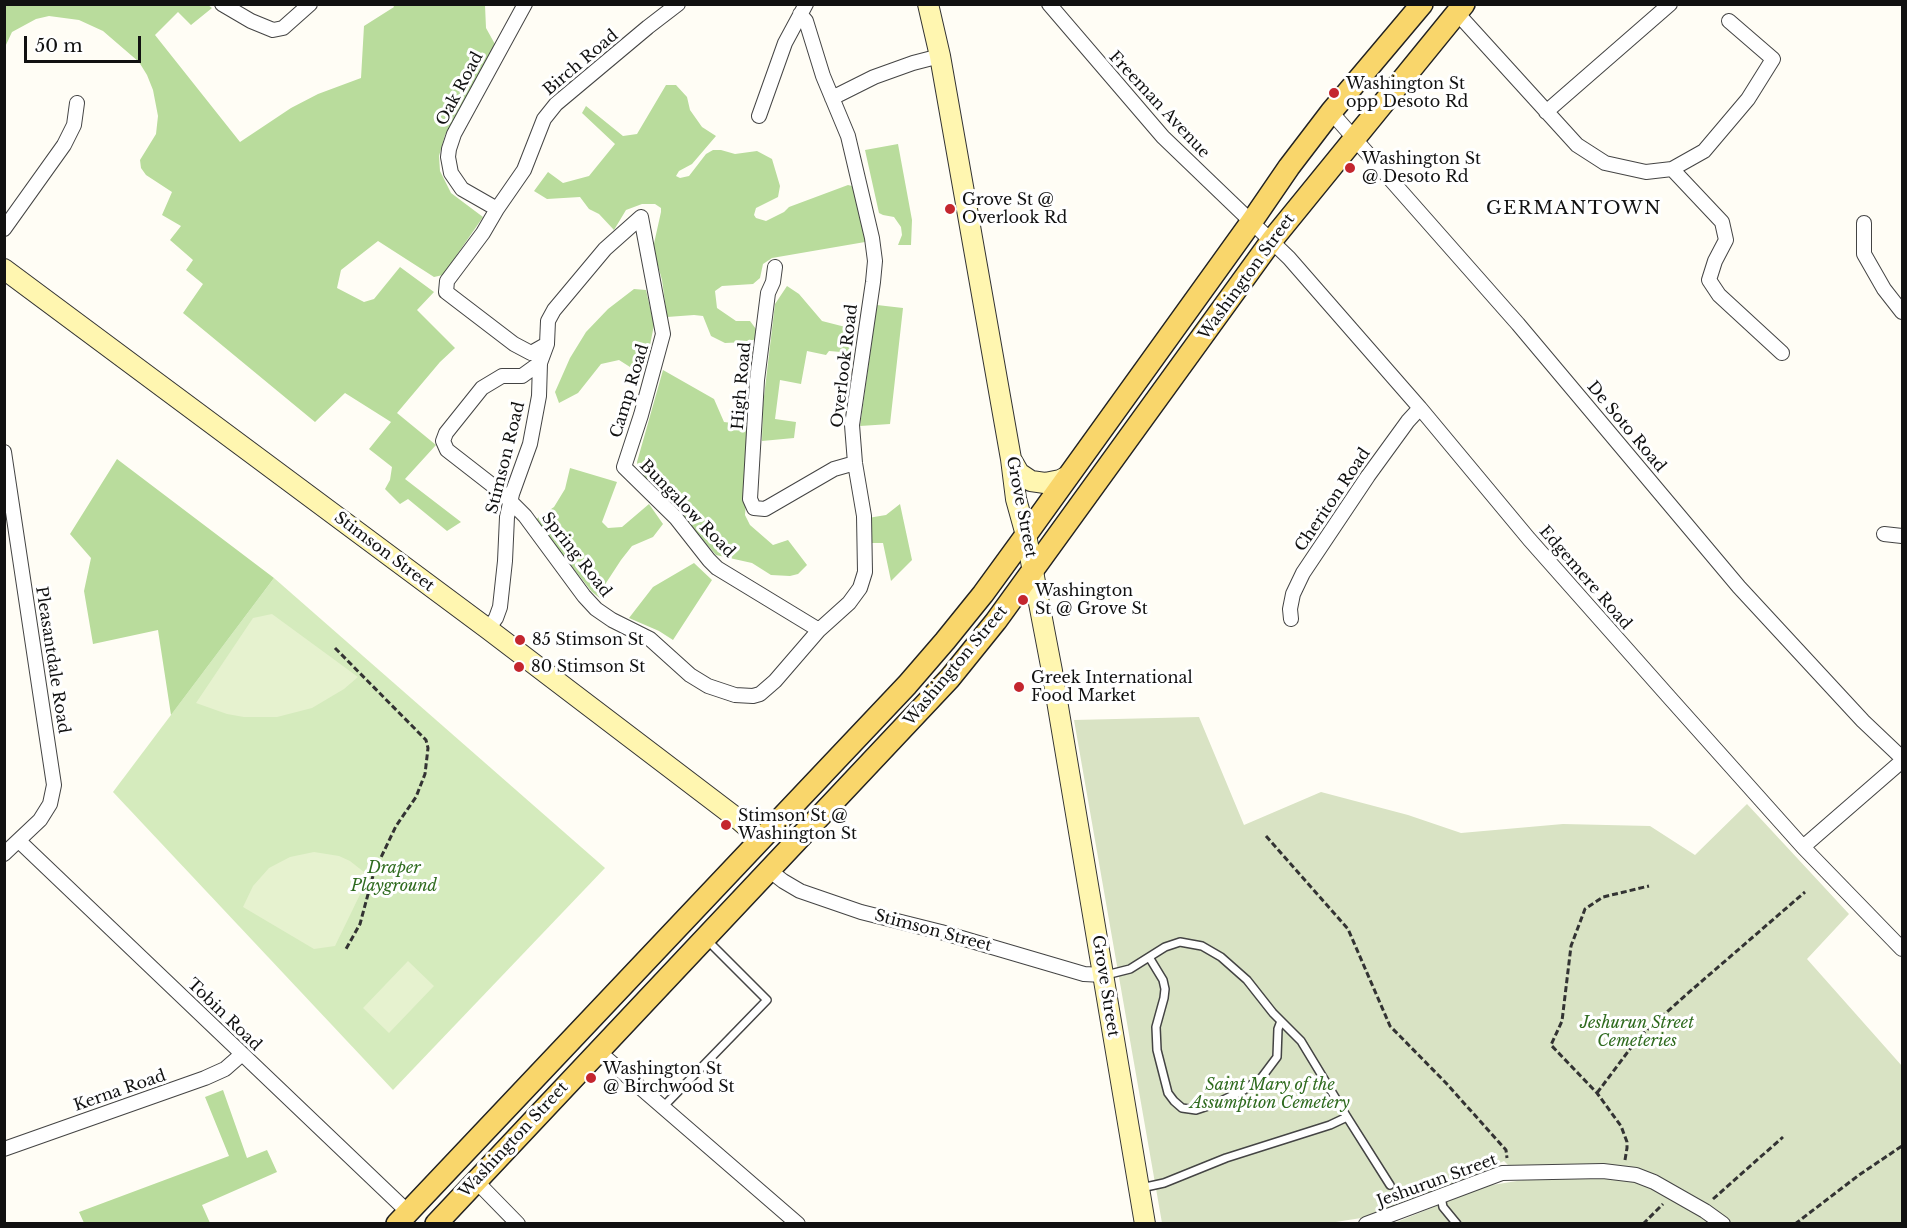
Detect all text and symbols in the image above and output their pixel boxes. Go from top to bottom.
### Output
scale bar [27,24,144,62]
street label: Birch Road [540,26,622,100]
text: 50 m [35,35,83,57]
street label: Freeman Avenue [1105,48,1213,162]
street label: Oak Road [433,49,487,129]
place label: Washington St opp Desoto Rd [1346,74,1468,112]
marker: Washington St opp Desoto Rd [1327,86,1341,100]
place label: Washington St @ Desoto Rd [1362,149,1481,187]
marker: Washington St @ Desoto Rd [1343,161,1357,175]
place label: Grove St @ Overlook Rd [962,190,1067,228]
district label: GERMANTOWN [1486,198,1662,220]
marker: Grove St @ Overlook Rd [943,202,957,216]
street label: Washington Street [1195,210,1299,344]
street label: Overlook Road [828,303,862,429]
street label: High Road [729,341,755,431]
street label: Camp Road [607,342,653,440]
street label: De Soto Road [1583,378,1669,476]
street label: Stimson Road [483,400,529,516]
street label: Cheriton Road [1291,445,1375,555]
street label: Grove Street [1002,455,1040,559]
street label: Bungalow Road [635,456,739,562]
street label: Stimson Street [330,508,438,596]
street label: Spring Road [537,509,615,601]
street label: Edgemere Road [1535,522,1635,634]
place label: Washington St @ Grove St [1035,581,1148,619]
street label: Pleasantdale Road [31,585,73,735]
marker: Washington St @ Grove St [1016,593,1030,607]
street label: Washington Street [900,602,1012,730]
place label: 85 Stimson St [532,630,644,650]
marker: 85 Stimson St [513,633,527,647]
place label: 80 Stimson St [531,657,645,677]
marker: 80 Stimson St [512,660,526,674]
place label: Greek International Food Market [1031,668,1193,706]
marker: Greek International Food Market [1012,680,1026,694]
place label: Stimson St @ Washington St [738,806,857,844]
marker: Stimson St @ Washington St [719,818,733,832]
park label: Draper Playground [351,858,437,896]
street label: Stimson Street [872,906,994,956]
street label: Grove Street [1087,934,1123,1038]
street label: Tobin Road [183,975,265,1055]
park label: Jeshurun Street Cemeteries [1580,1013,1694,1051]
place label: Washington St @ Birchwood St [603,1059,734,1097]
street label: Kerna Road [72,1066,168,1116]
marker: Washington St @ Birchwood St [584,1071,598,1085]
park label: Saint Mary of the Assumption Cemetery [1190,1075,1350,1113]
street label: Washington Street [456,1078,572,1202]
street label: Jeshurun Street [1374,1150,1500,1212]

